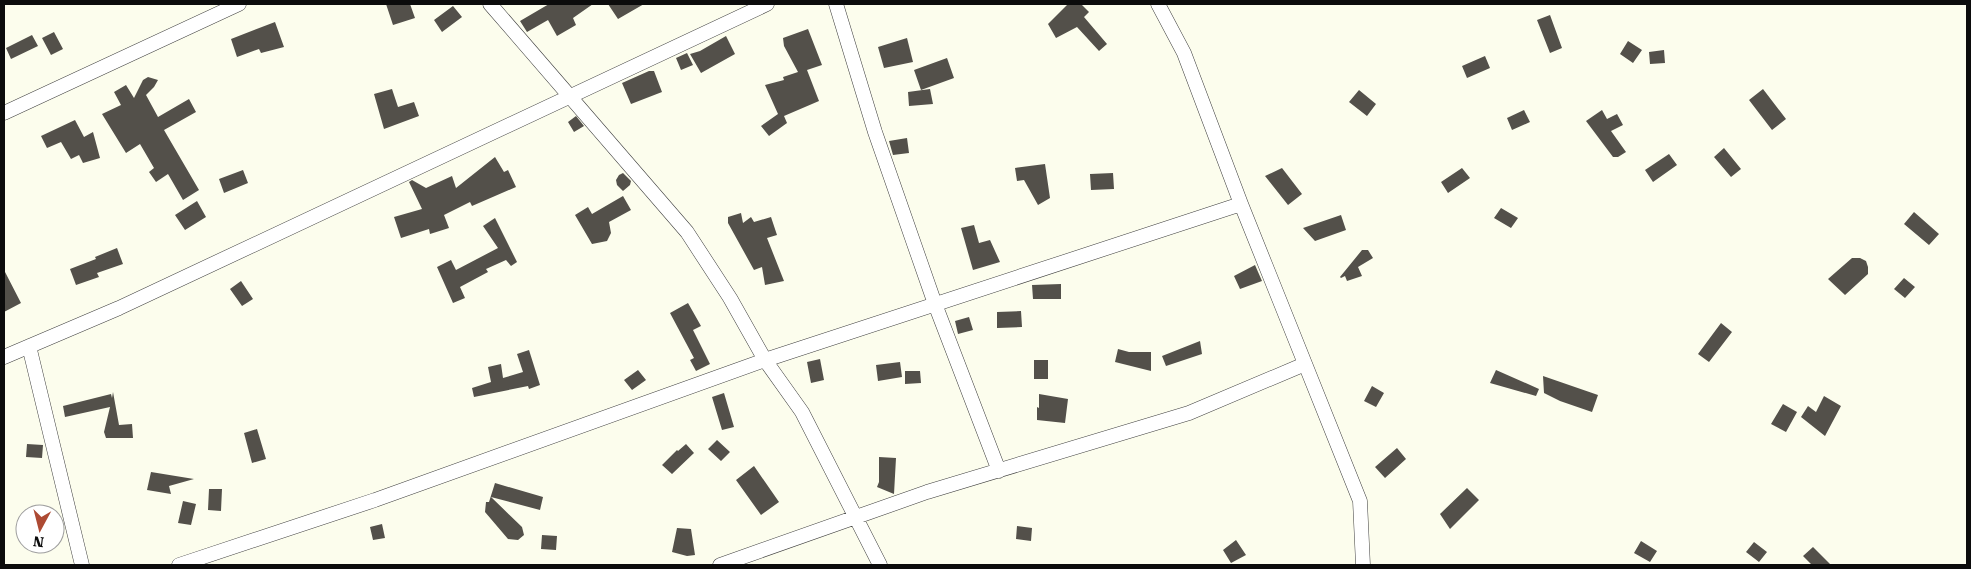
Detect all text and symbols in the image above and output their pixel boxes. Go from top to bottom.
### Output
north arrow [15,504,65,554]
text: N [32,533,45,551]

